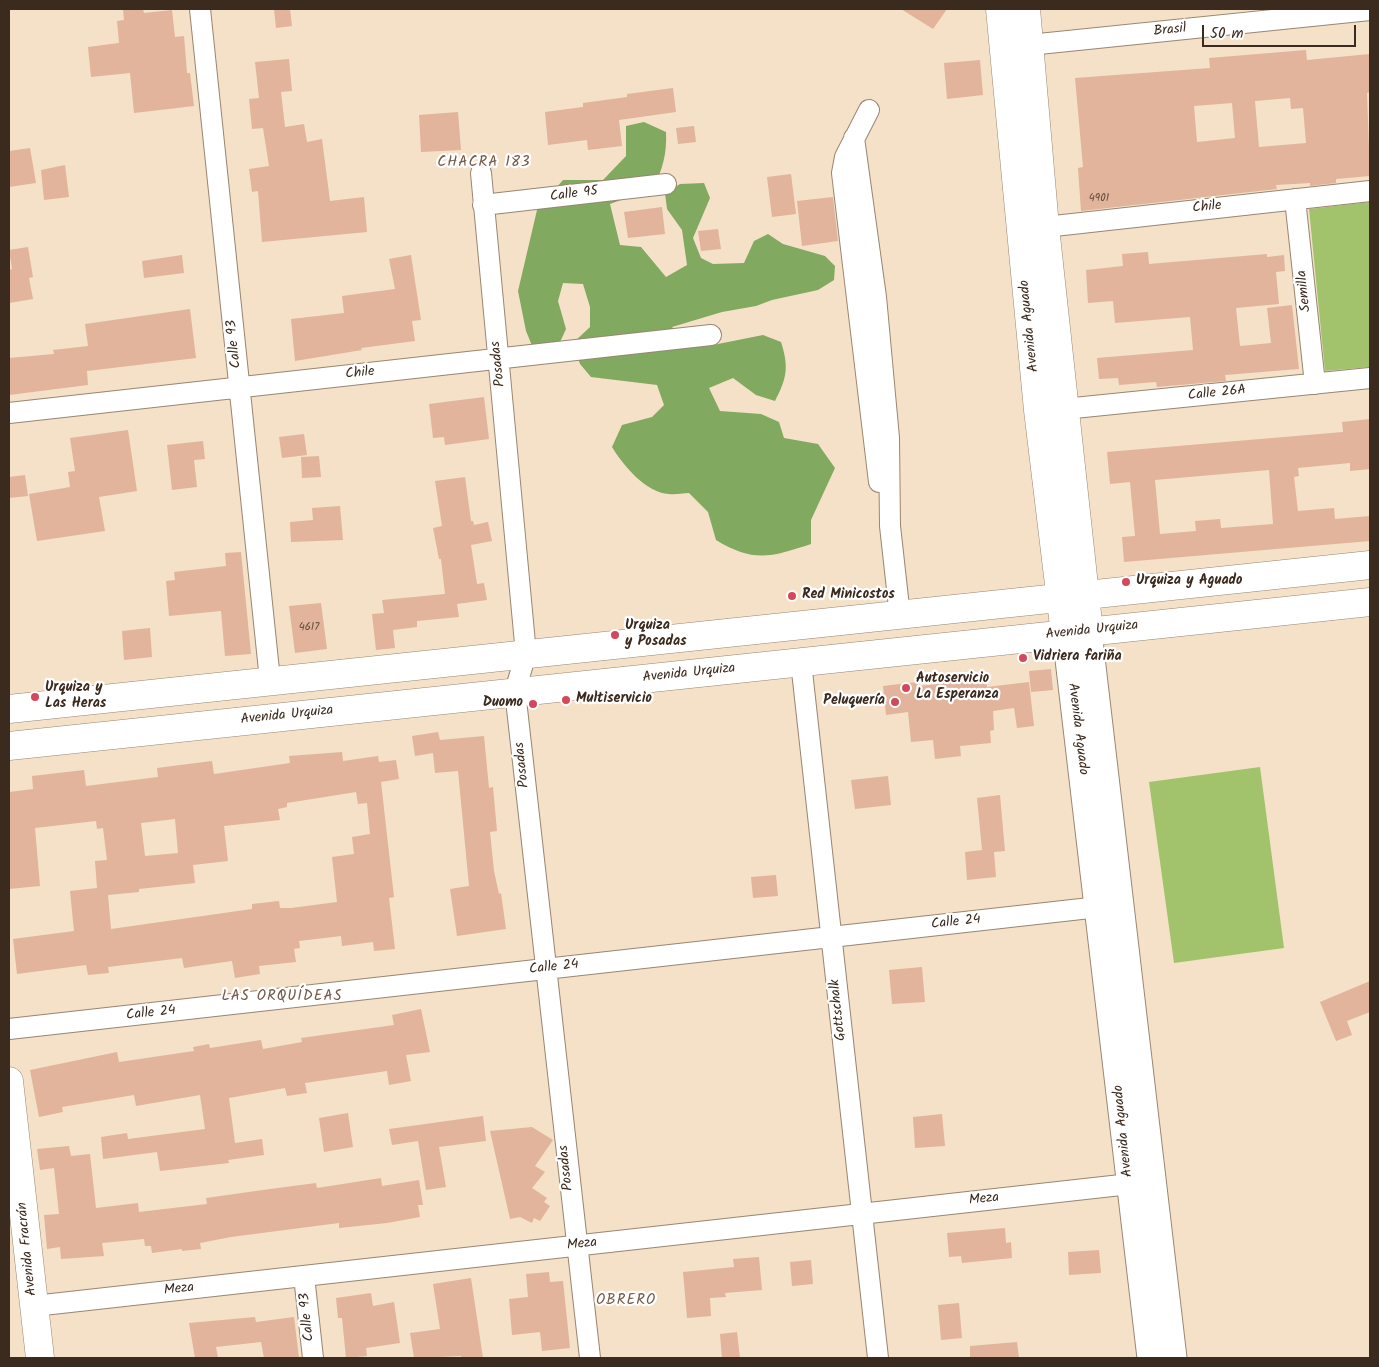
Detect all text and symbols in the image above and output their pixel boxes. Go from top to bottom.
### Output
scale bar [1204,15,1358,47]
street label: Brasil [1153,21,1187,41]
text: 50 m [1210,22,1244,46]
district label: CHACRA 183 [436,154,532,172]
street label: Calle 95 [549,184,599,206]
house number: 4901 [1089,192,1109,206]
street label: Chile [1192,198,1222,218]
street label: Semilla [1294,269,1316,313]
street label: Avenida Aguado [1017,279,1043,373]
street label: Calle 93 [224,319,246,369]
street label: Posadas [488,340,510,388]
street label: Chile [345,364,375,384]
street label: Calle 26A [1187,383,1247,405]
place label: Urquiza y Aguado [1136,574,1242,590]
marker: Urquiza y Aguado [1120,576,1132,588]
place label: Red Minicostos [802,588,895,604]
marker: Red Minicostos [786,590,798,602]
street label: Avenida Urquiza [1045,618,1139,644]
place label: Urquiza y Posadas [625,619,687,652]
house number: 4617 [299,621,319,635]
marker: Urquiza y Posadas [609,629,621,641]
place label: Vidriera fariña [1033,650,1122,666]
marker: Vidriera fariña [1017,652,1029,664]
street label: Avenida Urquiza [642,661,736,687]
place label: Autoservicio La Esperanza [916,672,999,704]
place label: Urquiza y Las Heras [45,681,106,714]
marker: Autoservicio La Esperanza [900,682,912,694]
street label: Avenida Aguado [1063,682,1091,776]
marker: Urquiza y Las Heras [29,691,41,703]
place label: Multiservicio [576,692,652,708]
marker: Multiservicio [560,694,572,706]
place label: Peluquería [823,694,885,710]
place label: Duomo [483,696,523,712]
marker: Peluquería [889,696,901,708]
marker: Duomo [527,698,539,710]
street label: Avenida Urquiza [240,703,334,729]
street label: Posadas [512,741,534,789]
street label: Calle 24 [930,912,982,934]
street label: Calle 24 [528,957,580,979]
street label: Gottschalk [827,978,851,1042]
district label: LAS ORQUÍDEAS [220,988,344,1006]
street label: Calle 24 [125,1003,177,1025]
street label: Avenida Aguado [1111,1084,1137,1178]
street label: Posadas [556,1144,578,1192]
street label: Meza [968,1190,1000,1210]
street label: Avenida Fracrán [15,1201,41,1297]
street label: Meza [566,1235,598,1255]
street label: Meza [163,1280,195,1300]
street label: Calle 93 [297,1292,319,1342]
district label: OBRERO [595,1292,657,1310]

